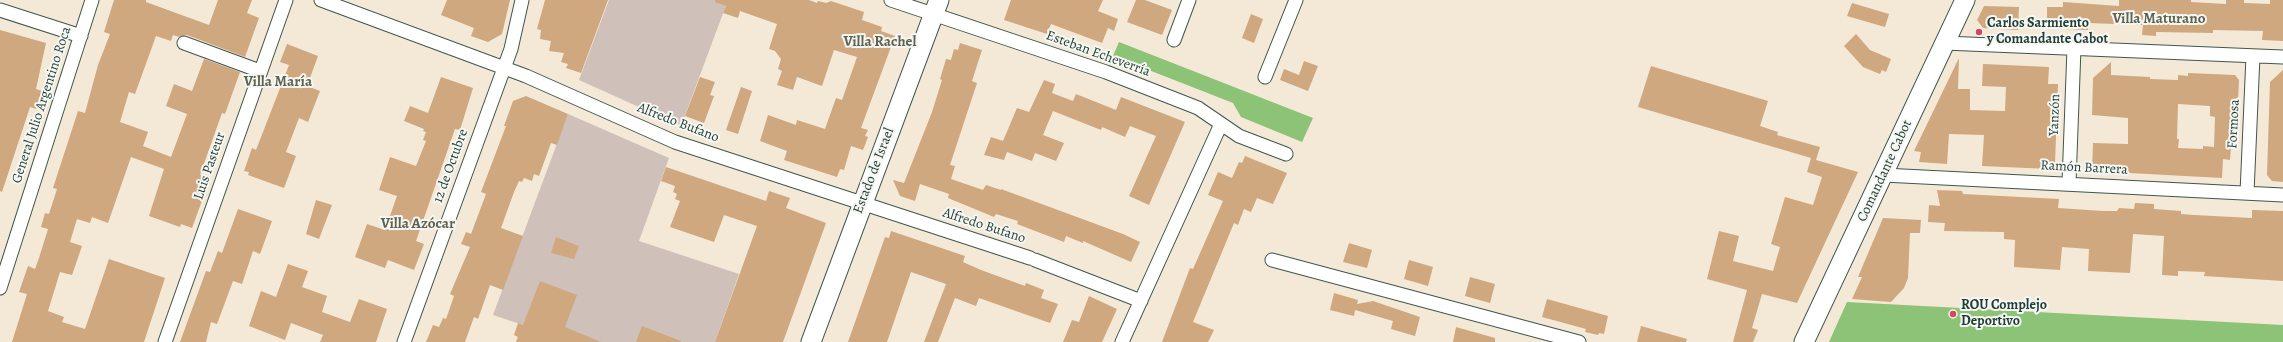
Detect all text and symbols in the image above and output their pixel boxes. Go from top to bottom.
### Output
district label: Villa Maturano [2112,10,2206,28]
place label: Carlos Sarmiento y Comandante Cabot [1987,16,2108,48]
street label: General Julio Argentino Roca [9,25,75,185]
street label: Esteban Echeverría [1043,27,1153,81]
marker: Carlos Sarmiento y Comandante Cabot [1974,27,1984,37]
district label: Villa Rachel [844,33,916,51]
district label: Villa María [244,73,312,91]
street label: Yanzón [2046,94,2064,136]
street label: Formosa [2224,99,2244,149]
street label: Alfredo Bufano [635,100,721,146]
street label: Comandante Cabot [1854,117,1916,225]
street label: Estado de Israel [850,126,898,216]
street label: 12 de Octubre [430,127,472,205]
street label: Luis Pasteur [191,130,229,202]
street label: Ramón Barrera [2040,157,2128,179]
street label: Alfredo Bufano [940,205,1028,247]
district label: Villa Azócar [381,215,455,233]
place label: ROU Complejo Deportivo [1961,298,2047,330]
marker: ROU Complejo Deportivo [1948,309,1958,319]

